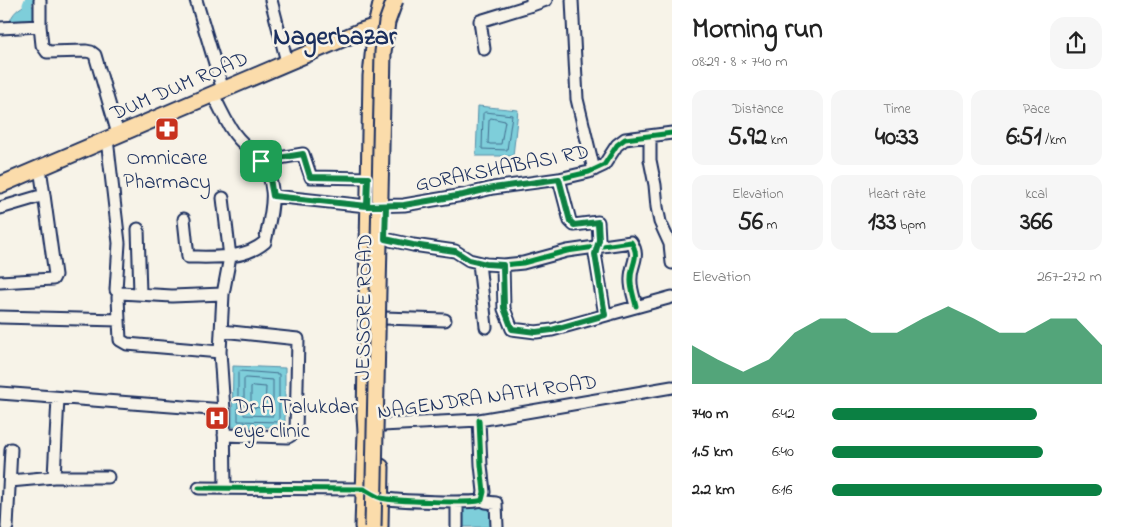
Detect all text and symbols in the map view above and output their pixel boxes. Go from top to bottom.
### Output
text: Morning run [692,10,823,51]
button: share [1050,17,1102,69]
district label: Nagerbazar [273,19,398,58]
street label: DUM DUM ROAD [105,44,253,130]
text: 08:29 · 8 × 740 m [692,50,788,74]
text: Distance [732,99,783,120]
text: Time [883,99,911,120]
text: Pace [1023,99,1050,120]
pharmacy icon: Omnicare Pharmacy [154,116,180,142]
text: 5.92 [728,120,767,156]
text: 40:33 [875,120,919,156]
text: 6:51 [1006,120,1042,156]
text: km [767,130,788,151]
text: /km [1042,130,1066,151]
street label: GORAKSHABASI RD [413,137,592,200]
pin [240,140,282,182]
place label: Omnicare Pharmacy [123,144,211,200]
icon: arrive [247,147,275,175]
text: Elevation [732,184,783,205]
text: Heart rate [868,184,926,205]
text: kcal [1025,184,1047,205]
text: 56 [738,205,763,241]
text: 133 [868,205,897,241]
text: 366 [1020,205,1052,241]
text: m [763,215,778,236]
text: bpm [897,215,926,236]
street label: JESSORE ROAD [349,234,381,380]
text: Elevation [692,265,751,289]
text: 267–272 m [1037,265,1102,289]
street label: NAGENDRA NATH ROAD [375,368,599,428]
place label: Dr A Talukdar eye clinic [233,393,358,449]
text: 740 m [692,402,729,426]
text: 6:42 [772,402,795,426]
hospital icon: Dr A Talukdar eye clinic [204,405,230,431]
text: 1.5 km [692,440,733,464]
text: 6:40 [772,440,794,464]
text: 2.2 km [692,478,735,502]
text: 6:16 [772,478,793,502]

